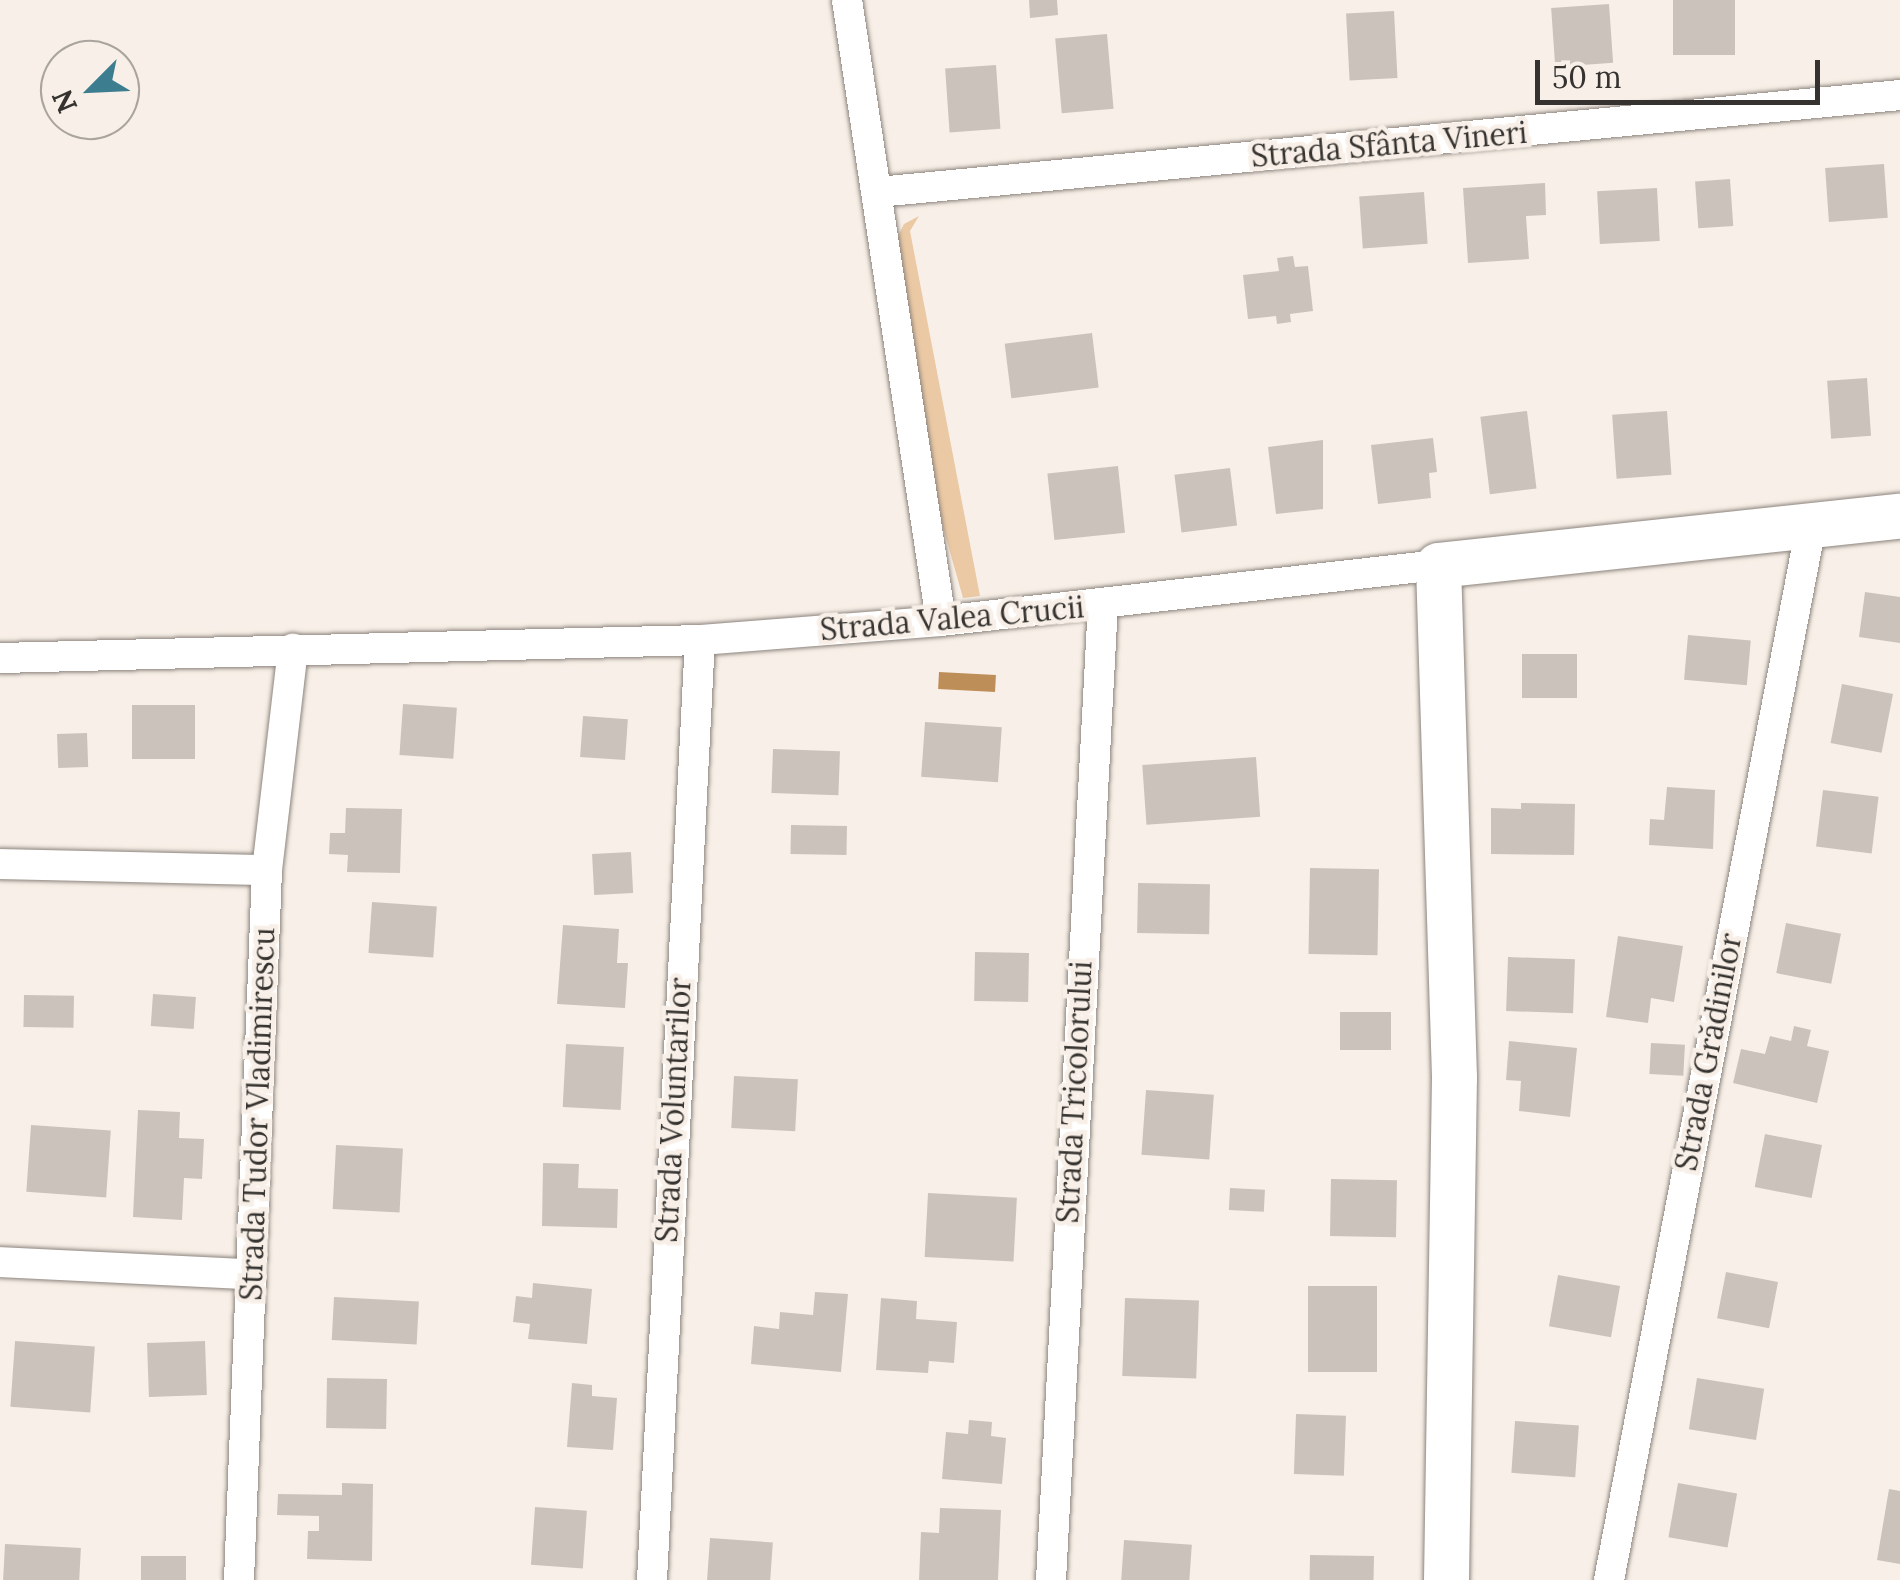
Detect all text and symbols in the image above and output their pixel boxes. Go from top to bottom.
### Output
north arrow [40,40,140,140]
scale bar [1540,40,1825,102]
text: 50 m [1552,58,1622,96]
text: N [44,84,85,119]
street label: Strada Sfânta Vineri [1249,114,1529,174]
street label: Strada Valea Crucii [819,589,1085,647]
street label: Strada Tudor Vladimirescu [232,927,282,1301]
street label: Strada Grădinilor [1667,930,1749,1174]
street label: Strada Tricolorului [1049,960,1099,1224]
street label: Strada Voluntarilor [648,977,698,1243]

